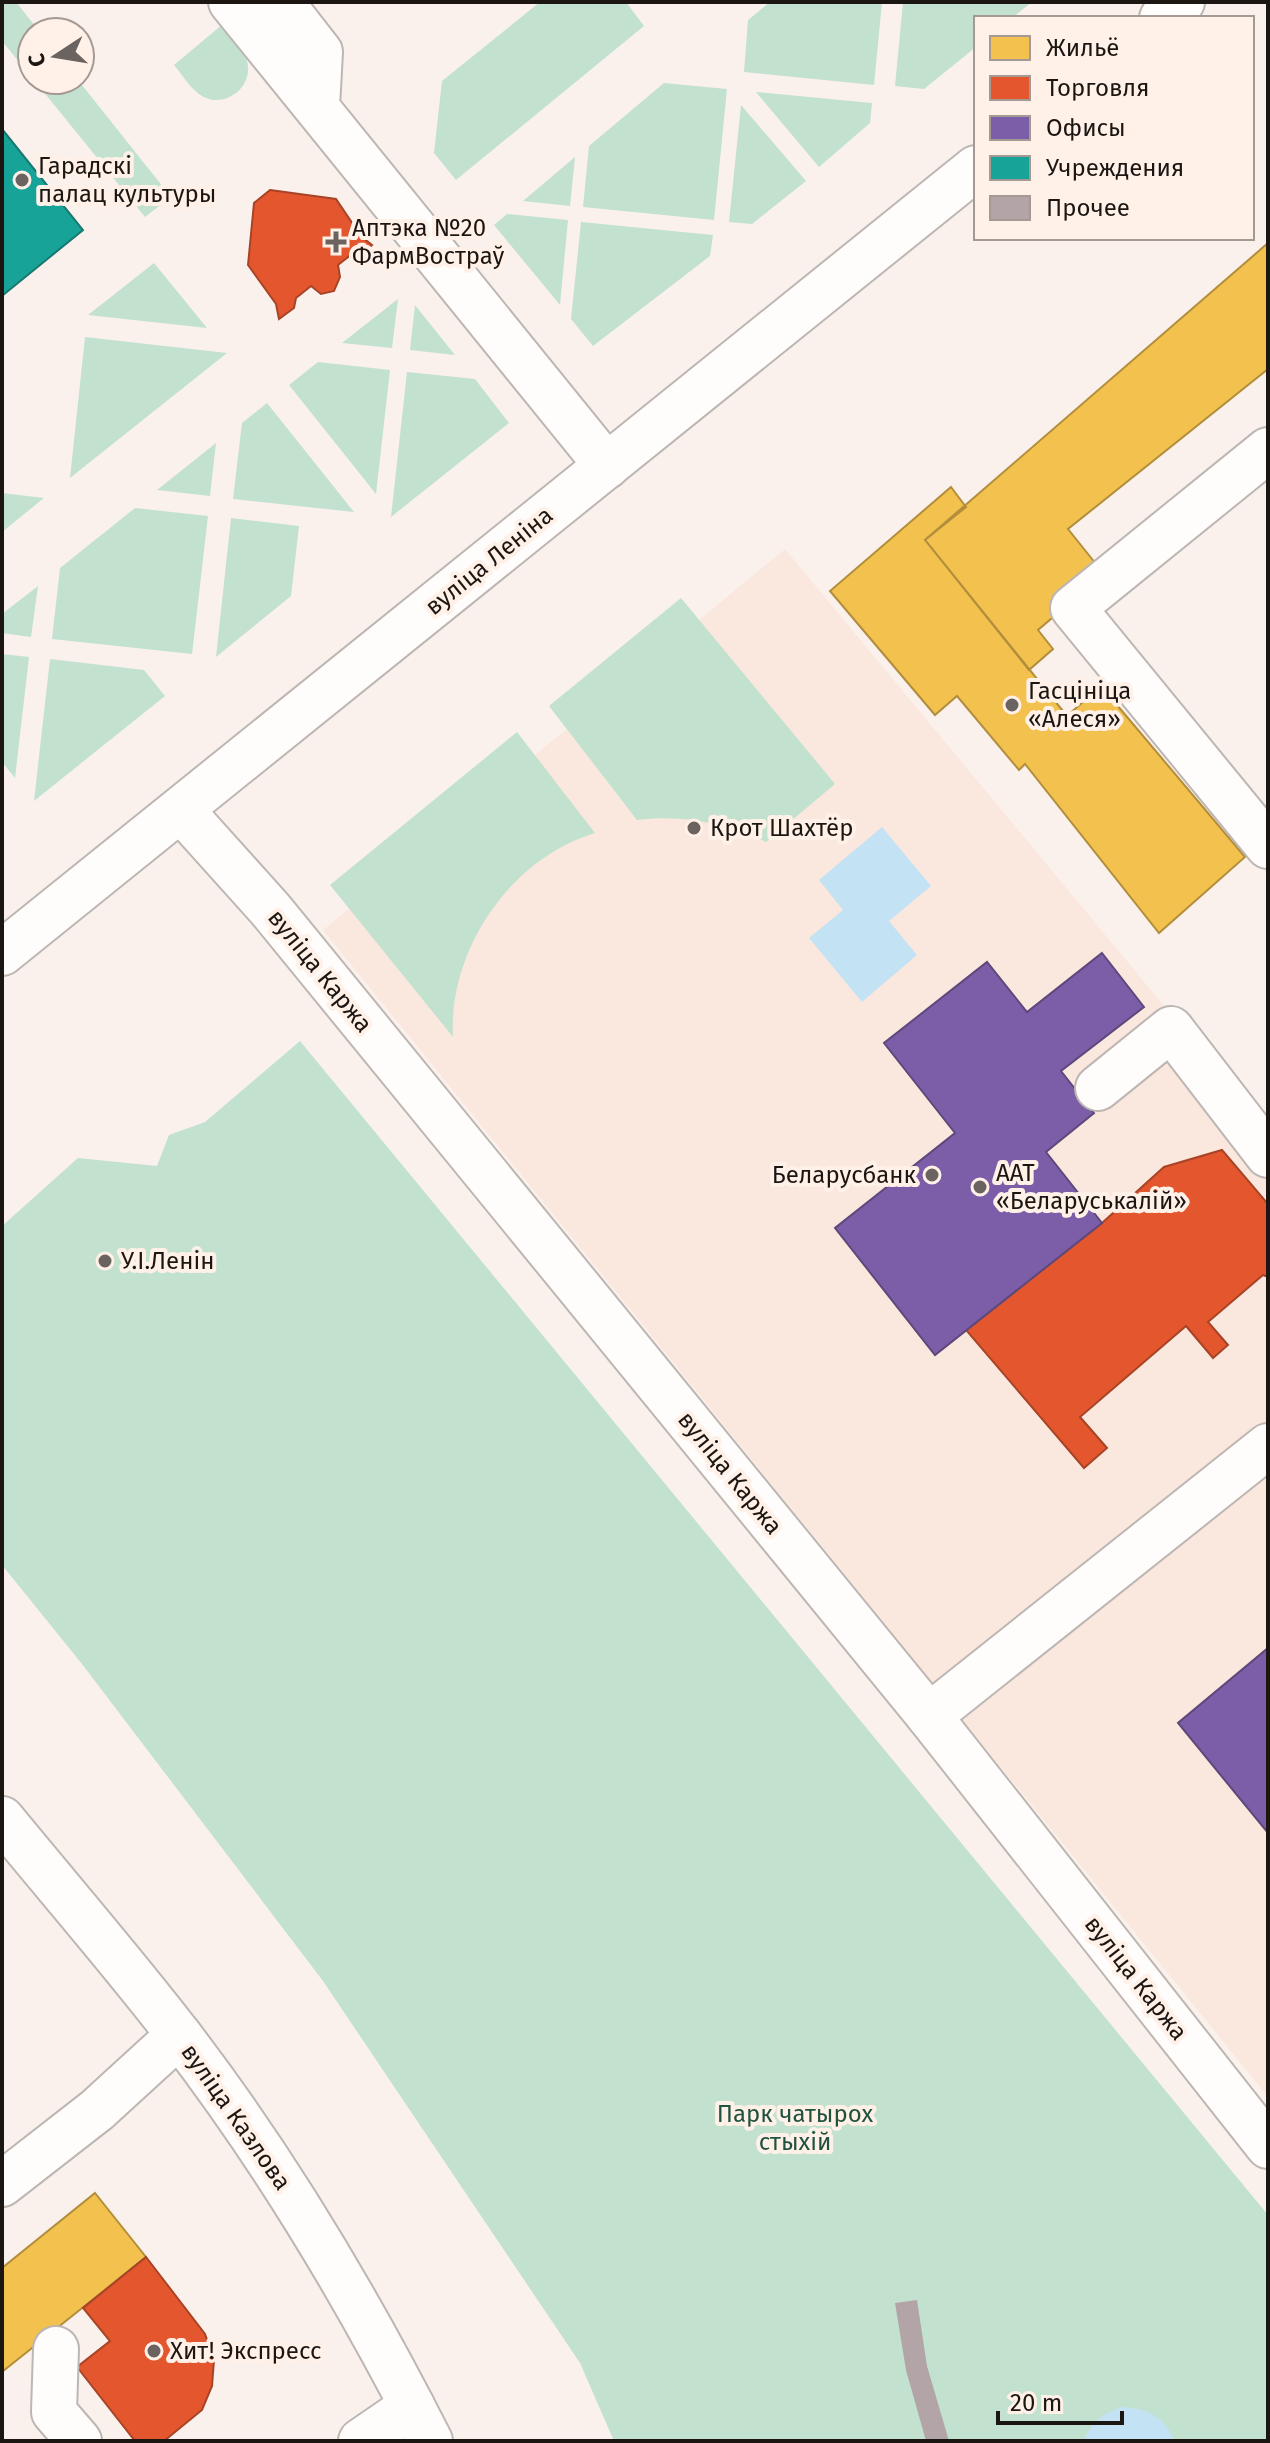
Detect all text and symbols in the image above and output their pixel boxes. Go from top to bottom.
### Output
north arrow [16,16,96,96]
legend [974,16,1254,240]
text: Жильё [1046,34,1119,62]
text: С [22,51,51,69]
text: Торговля [1046,74,1149,102]
text: Офисы [1046,114,1126,142]
place label: Гарадскі палац культуры [38,152,216,208]
text: Учреждения [1046,154,1184,182]
marker: Гарадскі палац культуры [13,171,31,189]
text: Прочее [1046,194,1130,222]
place label: Аптэка №20 ФармВостраў [352,214,504,270]
marker: Аптэка №20 ФармВостраў [327,233,345,251]
street label: вуліца Леніна [420,501,558,621]
place label: Гасцініца «Алеся» [1028,677,1131,733]
marker: Гасцініца «Алеся» [1003,696,1021,714]
place label: Крот Шахтёр [710,814,853,842]
marker: Крот Шахтёр [685,819,703,837]
street label: вуліца Каржа [262,904,378,1038]
place label: ААТ «Беларуськалій» [996,1159,1187,1215]
place label: Беларусбанк [772,1161,917,1189]
marker: Беларусбанк [923,1166,941,1184]
marker: ААТ «Беларуськалій» [971,1178,989,1196]
place label: У.І.Ленін [121,1247,214,1275]
marker: У.І.Ленін [96,1252,114,1270]
street label: вуліца Каржа [672,1406,788,1540]
street label: вуліца Каржа [1079,1910,1193,2046]
street label: вуліца Казлова [175,2039,297,2195]
park label: Парк чатырох стыхій [717,2100,873,2156]
place label: Хит! Экспресс [170,2337,321,2365]
marker: Хит! Экспресс [145,2342,163,2360]
scale bar [998,2375,1122,2425]
text: 20 m [1010,2389,1062,2417]

